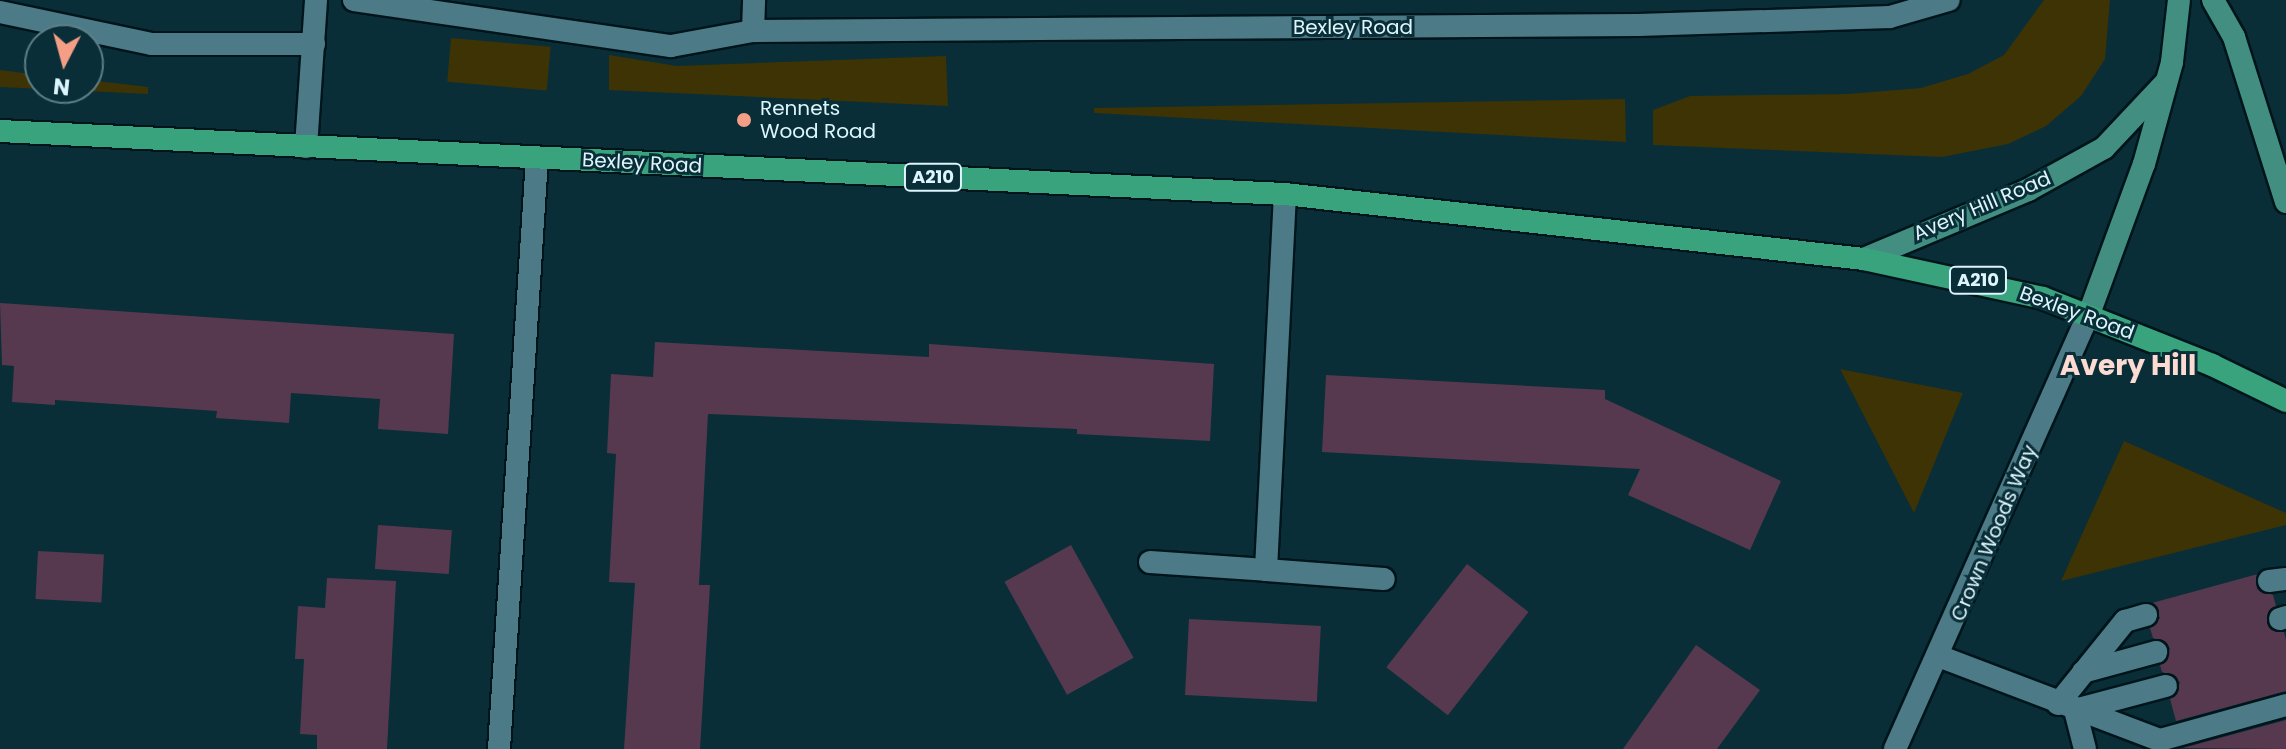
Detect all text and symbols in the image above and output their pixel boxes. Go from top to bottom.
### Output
street label: Bexley Road [1293,15,1413,39]
north arrow [24,24,104,104]
text: N [52,70,72,103]
place label: Rennets Wood Road [760,96,876,143]
marker: Rennets Wood Road [735,111,753,129]
street label: Bexley Road [581,148,703,178]
road number: A210 [903,163,963,191]
street label: Avery Hill Road [1910,166,2054,246]
road number: A210 [1948,266,2008,294]
street label: Bexley Road [2016,281,2138,345]
district label: Avery Hill [2060,349,2196,383]
street label: Crown Woods Way [1946,441,2042,625]

